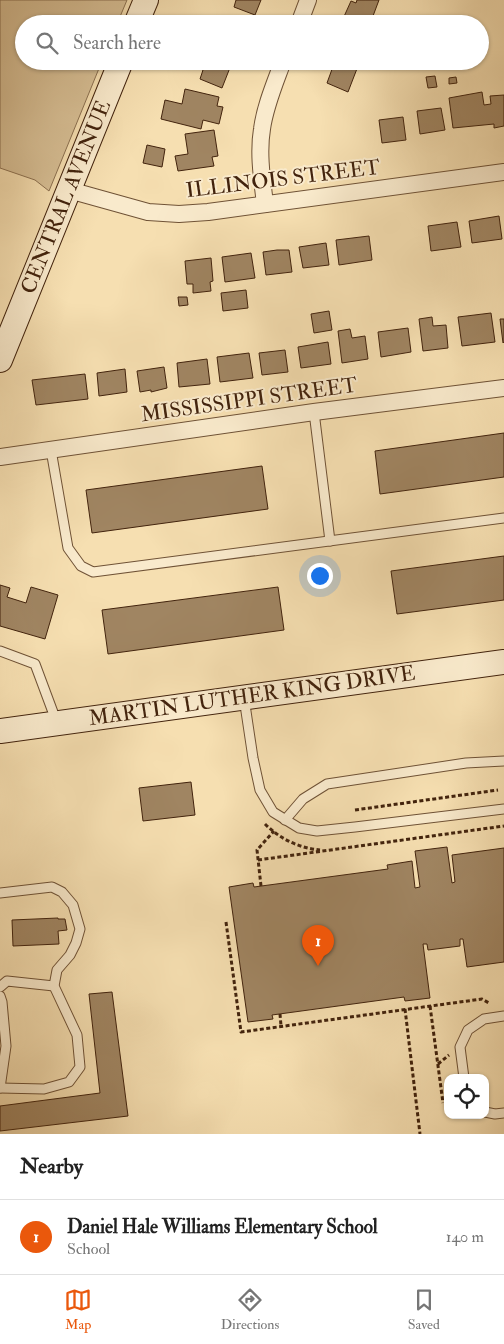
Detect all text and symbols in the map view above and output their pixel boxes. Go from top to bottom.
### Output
search box [15,15,489,70]
icon: search [33,29,61,57]
text: Search here [73,31,161,55]
street label: CENTRAL AVENUE [15,96,117,298]
street label: ILLINOIS STREET [184,154,382,204]
street label: MISSISSIPPI STREET [139,371,359,429]
your location [307,563,333,589]
street label: MARTIN LUTHER KING DRIVE [87,660,417,732]
pin: 1 [302,925,334,966]
map controls [444,1074,489,1119]
button: locate [444,1074,489,1119]
text: Nearby [20,1153,83,1180]
text: Daniel Hale Williams Elementary School [67,1215,378,1239]
text: 1 [33,1227,39,1247]
text: 140 m [446,1227,484,1247]
text: School [67,1239,110,1259]
tab: Map [64,1286,92,1333]
tab: Directions [221,1286,279,1333]
tab: Saved [408,1286,440,1333]

